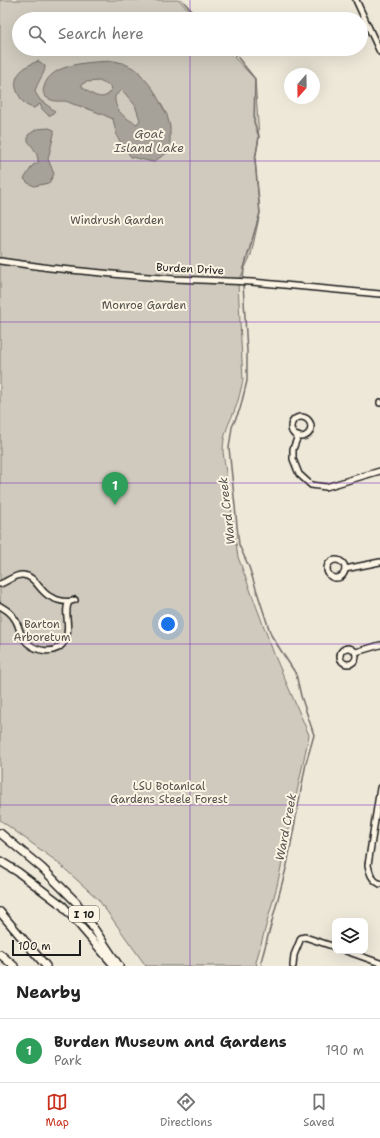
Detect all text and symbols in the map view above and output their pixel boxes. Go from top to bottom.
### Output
search box [12,12,368,56]
icon: search [26,23,48,45]
text: Search here [58,24,144,44]
north arrow [284,68,320,104]
water label: Goat Island Lake [113,126,184,156]
park label: Windrush Garden [70,213,164,228]
street label: Burden Drive [156,260,224,278]
park label: Monroe Garden [102,298,186,313]
pin: 1 [102,472,128,505]
water label: Ward Creek [215,476,239,546]
your location [158,614,178,634]
park label: Barton Arboretum [14,617,71,645]
park label: LSU Botanical Gardens Steele Forest [110,779,228,807]
water label: Ward Creek [272,792,300,862]
road number: I 10 [69,906,99,922]
map controls [332,918,368,954]
button: layers [332,918,368,954]
scale bar [12,938,81,957]
text: 100 m [18,939,51,954]
text: Nearby [16,981,81,1003]
text: Burden Museum and Gardens [54,1032,287,1052]
text: 1 [26,1042,32,1059]
text: 190 m [325,1042,364,1059]
text: Park [54,1052,82,1069]
tab: Map [45,1091,69,1130]
tab: Directions [160,1091,212,1130]
tab: Saved [303,1091,335,1130]

